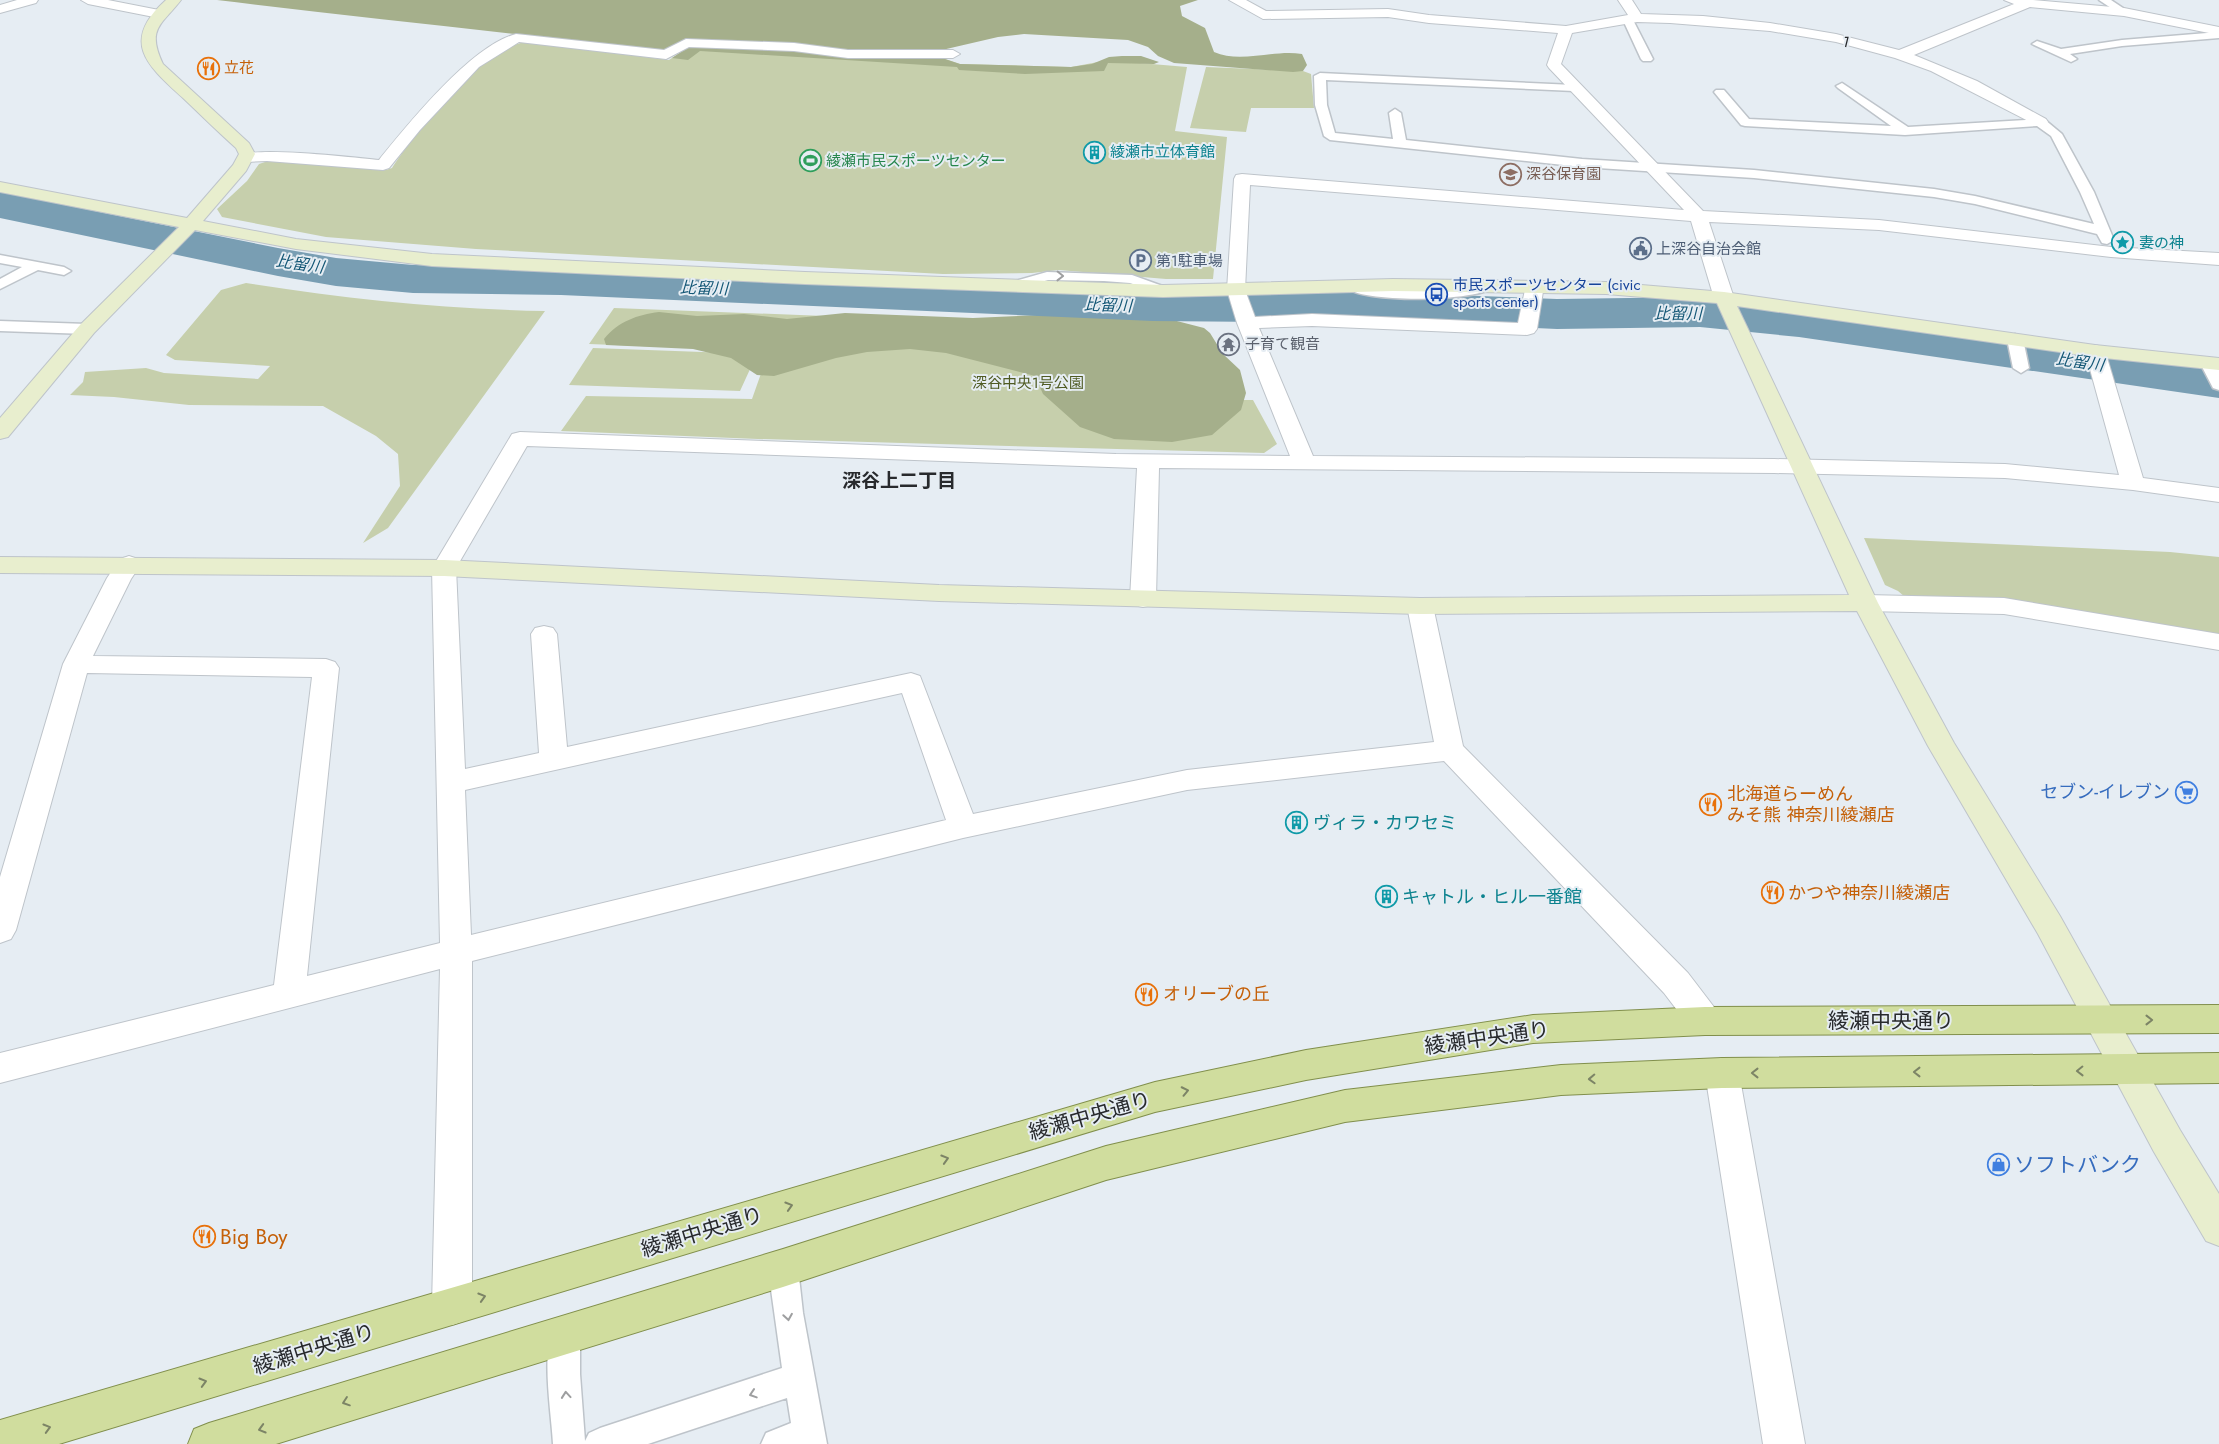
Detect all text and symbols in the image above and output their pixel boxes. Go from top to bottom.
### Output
street label: 1 [1840,31,1852,53]
restaurant icon: 立花 [196,56,220,80]
place label: 立花 [224,57,254,79]
building icon: 綾瀬市立体育館 [1082,140,1106,164]
place label: 綾瀬市立体育館 [1110,141,1215,163]
sports icon: 綾瀬市民スポーツセンター [798,149,822,173]
place label: 綾瀬市民スポーツセンター [826,150,1006,172]
school or university icon: 深谷保育園 [1498,162,1522,186]
place label: 深谷保育園 [1526,163,1601,185]
place icon: 妻の神 [2111,231,2135,255]
place label: 妻の神 [2139,232,2184,254]
public building icon: 上深谷自治会館 [1628,237,1652,261]
place label: 上深谷自治会館 [1656,238,1761,260]
water label: 比留川 [275,249,327,279]
parking icon: 第1駐車場 [1128,249,1152,273]
place label: 第1駐車場 [1156,250,1223,272]
one-way arrow [1056,271,1064,281]
place label: 市民スポーツセンター (civic sports center) [1453,274,1641,313]
water label: 比留川 [680,276,730,300]
bus stop icon: 市民スポーツセンター (civic sports center) [1425,282,1449,306]
water label: 比留川 [1084,293,1134,317]
water label: 比留川 [1654,302,1704,325]
temple icon: 子育て観音 [1217,332,1241,356]
place label: 子育て観音 [1245,333,1320,355]
water label: 比留川 [2055,347,2107,377]
park label: 深谷中央1号公園 [972,372,1084,394]
district label: 深谷上二丁目 [842,467,956,494]
place label: セブン-イレブン [2040,779,2170,805]
supermarket icon: セブン-イレブン [2174,780,2198,804]
place label: 北海道らーめん みそ熊 神奈川綾瀬店 [1727,781,1894,828]
restaurant icon: 北海道らーめん みそ熊 神奈川綾瀬店 [1699,792,1723,816]
place label: ヴィラ・カワセミ [1313,810,1457,836]
building icon: ヴィラ・カワセミ [1285,811,1309,835]
place label: かつや神奈川綾瀬店 [1788,880,1950,906]
restaurant icon: かつや神奈川綾瀬店 [1760,881,1784,905]
place label: キャトル・ヒル一番館 [1402,884,1582,910]
building icon: キャトル・ヒル一番館 [1374,885,1398,909]
place label: オリーブの丘 [1163,981,1270,1007]
restaurant icon: オリーブの丘 [1135,982,1159,1006]
street label: 綾瀬中央通り [1828,1006,1954,1036]
street label: 綾瀬中央通り [1423,1014,1551,1062]
one-way arrow [2146,1015,2153,1025]
one-way arrow [2075,1066,2083,1076]
one-way arrow [1913,1067,1920,1077]
one-way arrow [1750,1068,1758,1078]
one-way arrow [1588,1074,1596,1084]
street label: 綾瀬中央通り [1025,1084,1155,1148]
one-way arrow [1181,1086,1189,1096]
place label: ソフトバンク [2014,1150,2141,1180]
shop icon: ソフトバンク [1986,1153,2010,1177]
one-way arrow [940,1155,948,1165]
street label: 綾瀬中央通り [637,1199,767,1265]
one-way arrow [784,1201,793,1211]
place label: Big Boy [220,1222,288,1252]
restaurant icon: Big Boy [192,1225,216,1249]
one-way arrow [478,1292,486,1302]
one-way arrow [783,1312,793,1321]
street label: 綾瀬中央通り [249,1316,379,1382]
one-way arrow [198,1377,207,1388]
one-way arrow [749,1388,757,1398]
one-way arrow [560,1391,571,1399]
one-way arrow [342,1396,351,1406]
one-way arrow [42,1423,50,1433]
one-way arrow [259,1423,267,1433]

